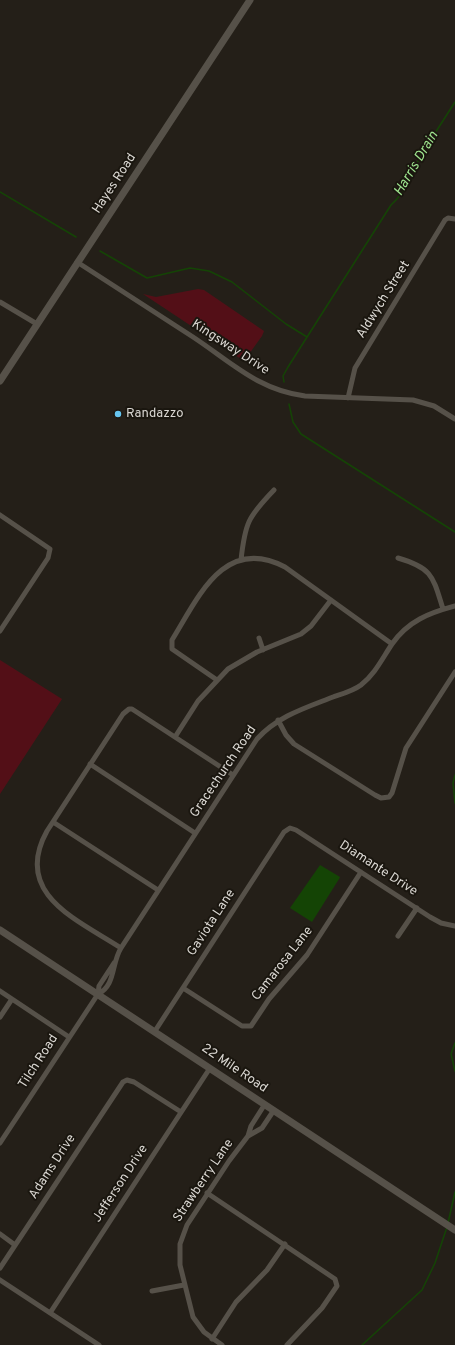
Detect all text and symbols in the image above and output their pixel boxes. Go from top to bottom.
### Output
water label: Harris Drain [391,129,443,199]
street label: Hayes Road [90,151,140,217]
street label: Aldwych Street [354,258,414,342]
street label: Kingsway Drive [188,317,272,379]
place label: Randazzo [126,406,183,422]
marker: Randazzo [113,409,123,419]
street label: Gracechurch Road [187,723,261,821]
street label: Diamante Drive [336,838,420,900]
street label: Gaviota Lane [185,887,239,959]
street label: Camarosa Lane [249,924,317,1004]
street label: Tilch Road [16,1032,62,1092]
street label: 22 Mile Road [198,1041,270,1097]
street label: Adams Drive [26,1132,80,1202]
street label: Strawberry Lane [171,1137,237,1225]
street label: Jefferson Drive [90,1142,152,1226]

